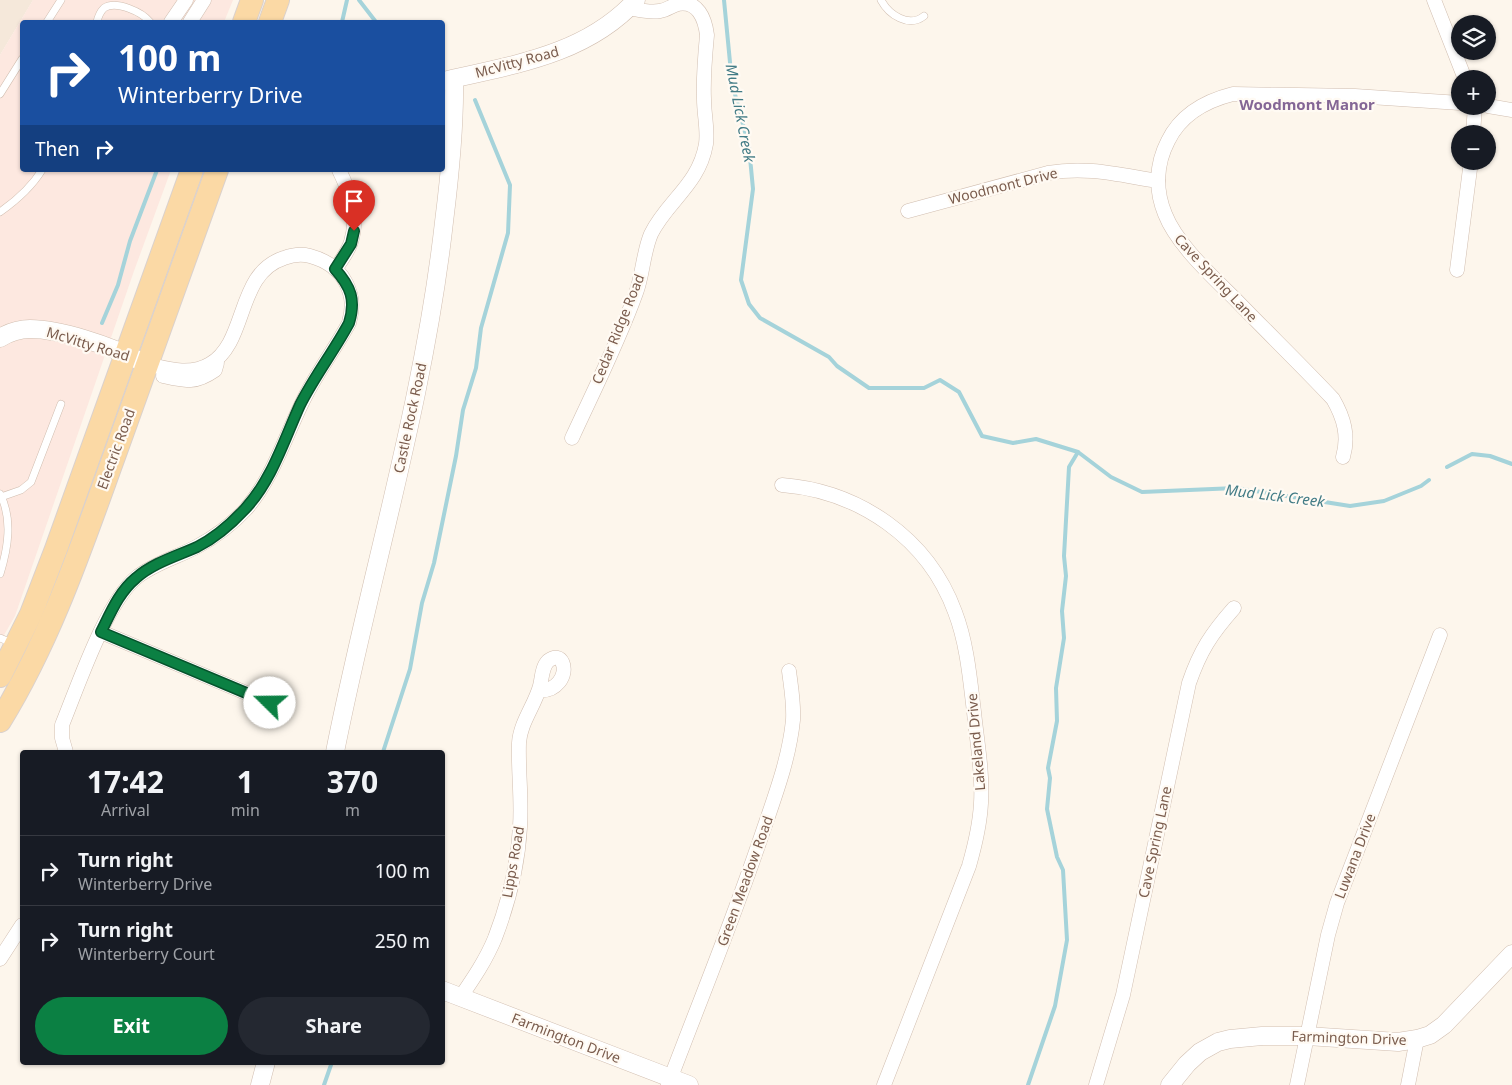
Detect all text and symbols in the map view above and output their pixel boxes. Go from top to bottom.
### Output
map controls [1451,15,1496,170]
button: layers [1451,15,1496,60]
text: 100 m [118,34,221,81]
icon: right [35,40,100,105]
street label: McVitty Road [473,41,561,82]
water label: Mud Lick Creek [722,62,760,164]
button: + [1451,70,1496,115]
text: Winterberry Drive [118,79,303,109]
district label: Woodmont Manor [1239,94,1375,114]
button: − [1451,125,1496,170]
icon: right [90,135,118,163]
text: Then [35,136,80,162]
street label: Woodmont Drive [946,163,1060,208]
pin [333,180,375,231]
icon: arrive [340,187,368,215]
street label: Cave Spring Lane [1171,230,1262,326]
street label: Cedar Ridge Road [587,271,648,387]
street label: McVitty Road [44,322,132,365]
street label: Castle Rock Road [389,361,430,475]
street label: Electric Road [92,406,139,492]
water label: Mud Lick Creek [1224,479,1326,511]
position arrow [243,676,295,728]
street label: Lakeland Drive [962,693,989,791]
text: 17:42 [87,761,164,802]
text: 1 [237,761,254,802]
text: 370 [327,761,378,802]
street label: Cave Spring Lane [1133,784,1176,899]
text: Arrival [101,799,150,821]
text: min [231,799,260,821]
text: m [345,799,360,821]
street label: Luwana Drive [1330,810,1379,901]
street label: Green Meadow Road [712,813,777,949]
street label: Lipps Road [497,825,528,899]
text: Turn right [78,847,173,873]
icon: right [35,857,63,885]
text: 100 m [375,858,430,884]
text: Winterberry Drive [78,873,212,895]
text: Turn right [78,917,173,943]
icon: right [35,927,63,955]
text: 250 m [375,928,430,954]
text: Winterberry Court [78,943,215,965]
button: Exit [35,997,228,1055]
button: Share [238,997,430,1055]
street label: Farmington Drive [509,1008,623,1067]
street label: Farmington Drive [1291,1026,1407,1049]

